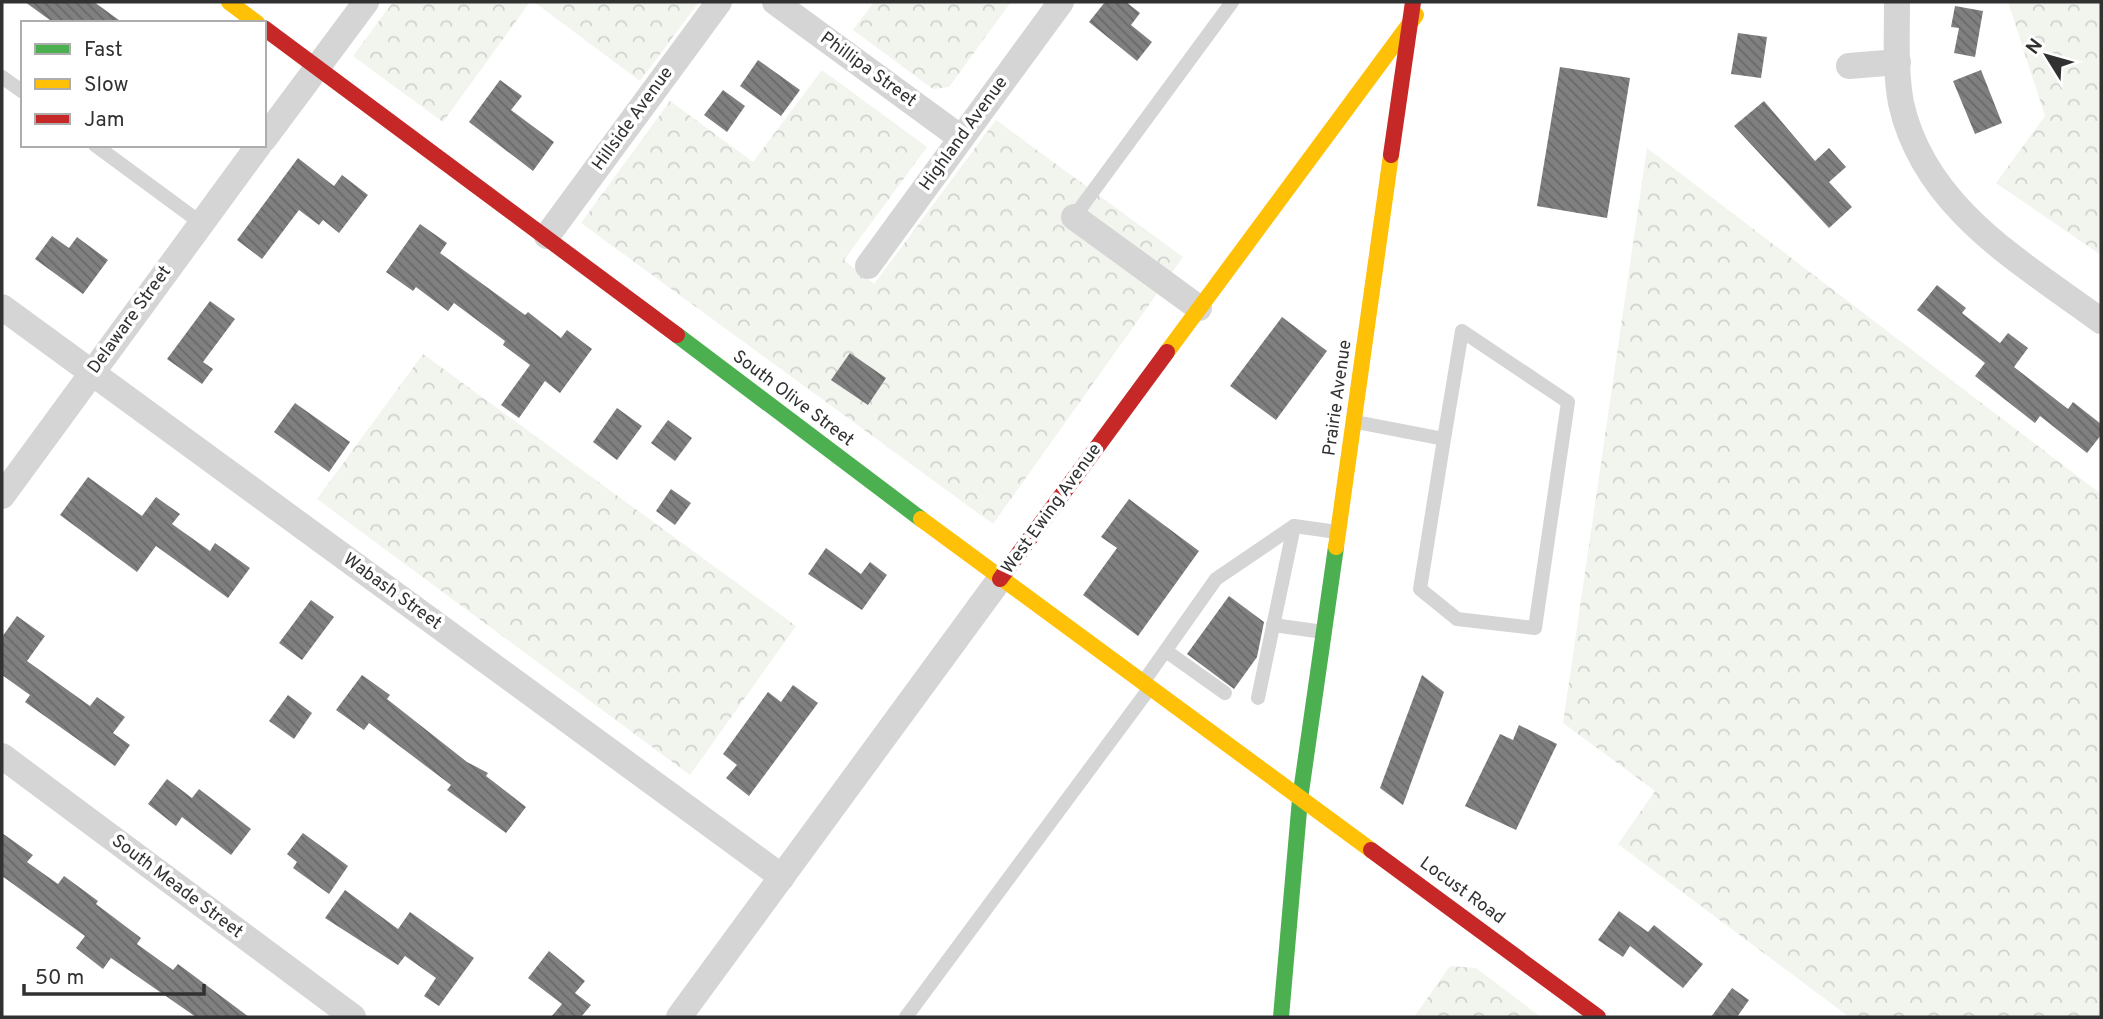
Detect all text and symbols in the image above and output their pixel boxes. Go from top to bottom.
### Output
legend [21,21,266,147]
north arrow [2012,21,2082,91]
street label: Phillipa Street [815,27,921,113]
text: N [2021,34,2049,60]
text: Fast [84,37,123,64]
street label: Hillside Avenue [588,62,678,176]
text: Slow [84,72,129,99]
street label: Highland Avenue [915,72,1013,196]
text: Jam [84,107,125,134]
street label: Delaware Street [83,261,177,379]
street label: Prairie Avenue [1318,339,1358,457]
street label: South Olive Street [728,346,858,452]
street label: West Ewing Avenue [997,439,1107,579]
street label: Wabash Street [338,549,446,635]
street label: South Meade Street [107,830,247,944]
street label: Locust Road [1415,852,1509,930]
scale bar [24,953,205,997]
text: 50 m [35,965,84,992]

